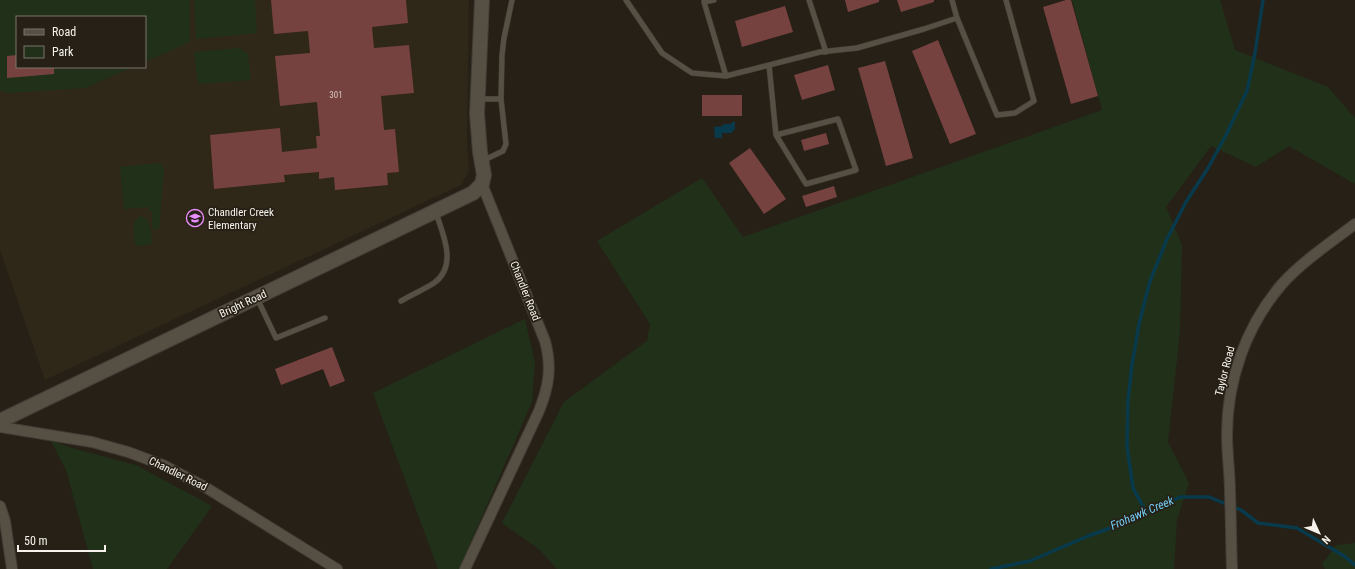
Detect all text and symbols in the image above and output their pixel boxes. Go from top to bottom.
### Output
legend [16,16,146,68]
text: Road [52,25,76,39]
text: Park [52,45,74,59]
house number: 301 [329,90,343,100]
place label: Chandler Creek Elementary [208,206,274,232]
school or university icon: Chandler Creek Elementary [185,208,205,228]
street label: Chandler Road [507,259,543,323]
street label: Bright Road [217,287,269,321]
street label: Taylor Road [1213,345,1237,397]
street label: Chandler Road [147,454,209,494]
water label: Frohawk Creek [1108,493,1177,533]
north arrow [1299,513,1339,553]
scale bar [18,527,105,553]
text: N [1319,533,1333,547]
text: 50 m [24,534,48,548]

